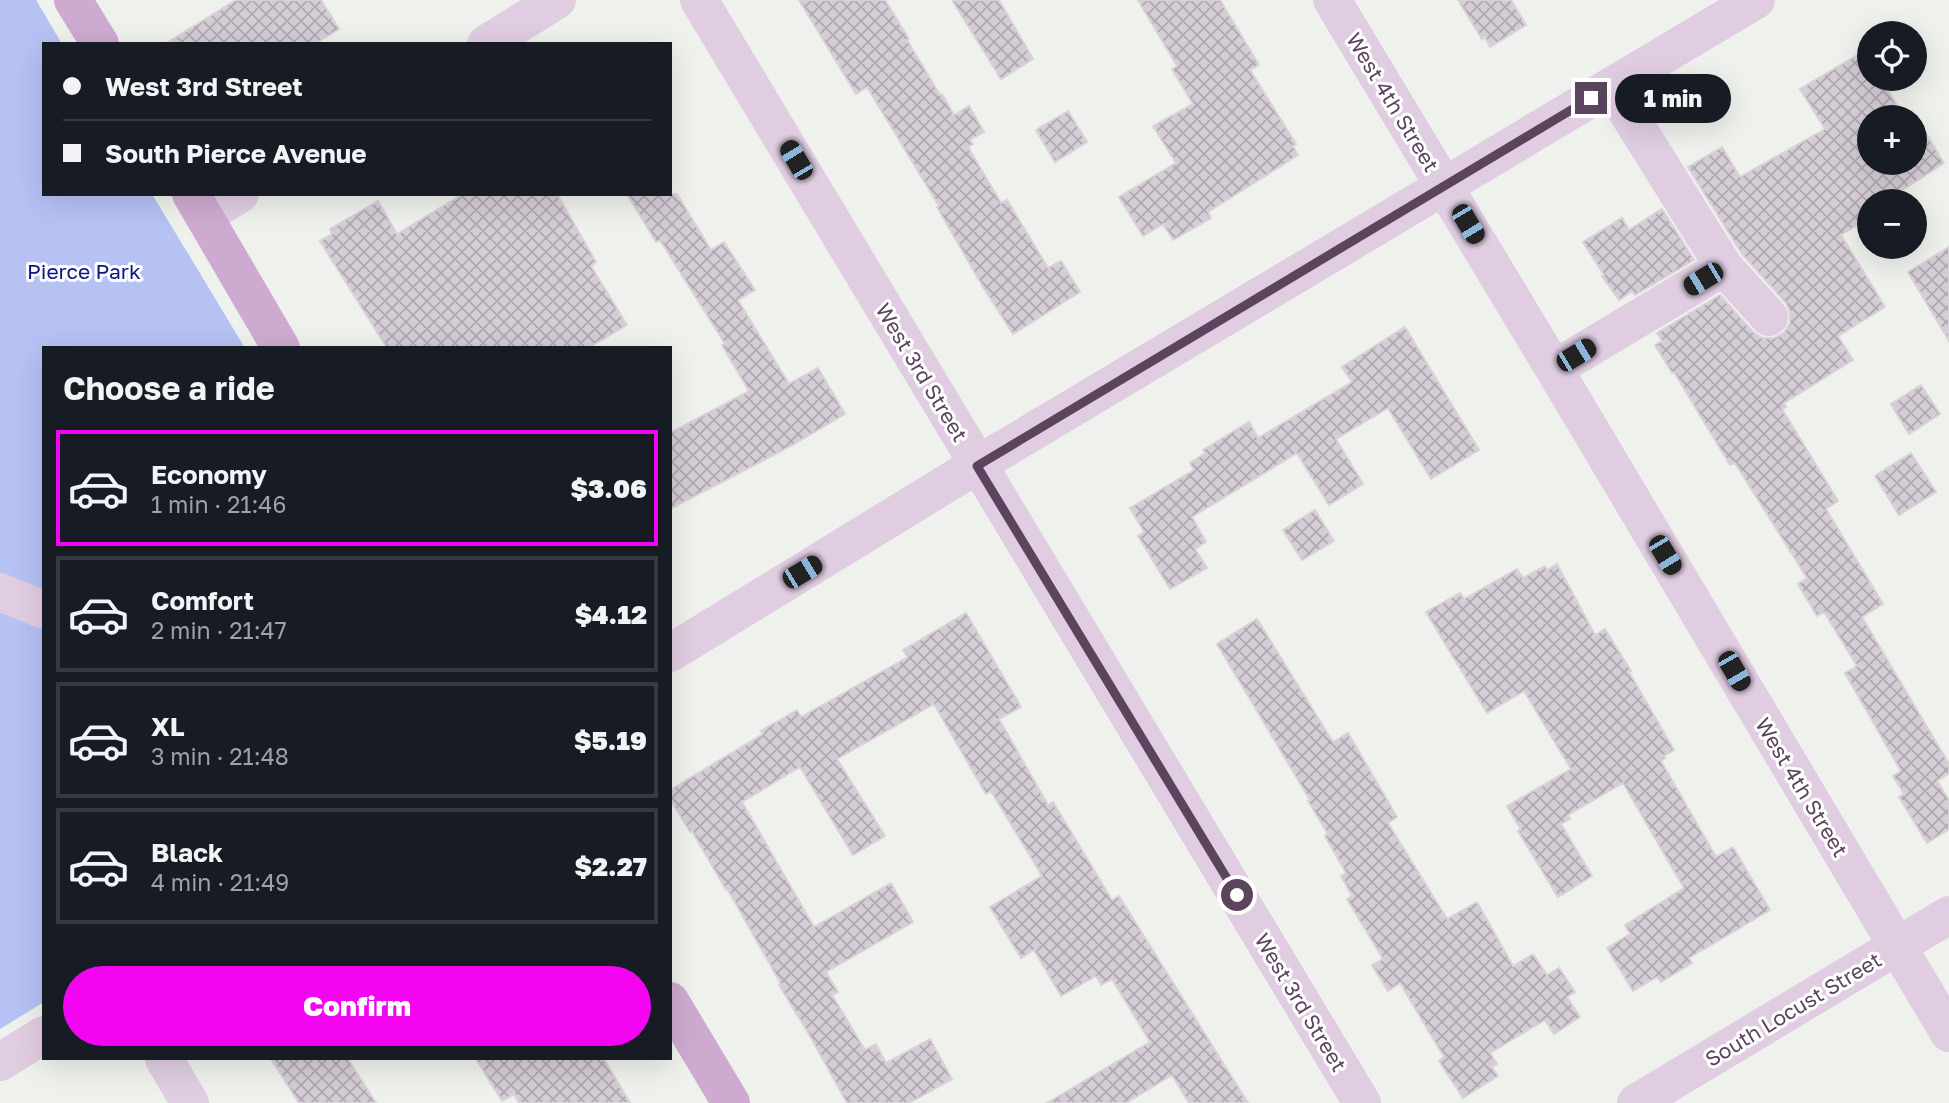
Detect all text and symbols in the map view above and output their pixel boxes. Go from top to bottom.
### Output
map controls [1857,21,1927,259]
button: locate [1857,21,1927,91]
street label: West 4th Street [1341,28,1445,176]
text: West 3rd Street [105,71,303,102]
callout: 1 min [1616,74,1731,122]
route end [1575,82,1607,114]
text: 1 min [1644,84,1702,112]
button: + [1857,105,1927,175]
car [777,137,816,183]
text: South Pierce Avenue [105,138,367,169]
button: − [1857,189,1927,259]
car [1449,201,1488,247]
park label: Pierce Park [27,258,141,284]
car [1680,259,1727,299]
street label: West 3rd Street [870,298,974,446]
car [1553,335,1600,375]
text: Choose a ride [63,369,275,407]
icon: car [67,457,130,520]
text: Economy [151,459,267,490]
text: $3.06 [571,473,647,504]
text: 1 min · 21:46 [151,490,286,518]
car [1646,532,1685,578]
car [779,552,826,592]
icon: car [67,583,130,646]
text: Comfort [151,585,254,616]
text: $4.12 [575,599,647,630]
text: 2 min · 21:47 [151,616,287,644]
car [1715,648,1754,694]
icon: car [67,709,130,772]
text: XL [151,711,185,742]
street label: West 4th Street [1750,713,1854,861]
text: $5.19 [574,725,647,756]
text: 3 min · 21:48 [151,742,289,770]
icon: car [67,835,130,898]
text: Black [151,837,223,868]
text: $2.27 [575,851,647,882]
text: 4 min · 21:49 [151,868,289,896]
route start [1221,879,1253,911]
street label: West 3rd Street [1249,928,1353,1076]
street label: South Locust Street [1700,946,1886,1072]
button: Confirm [63,966,651,1046]

